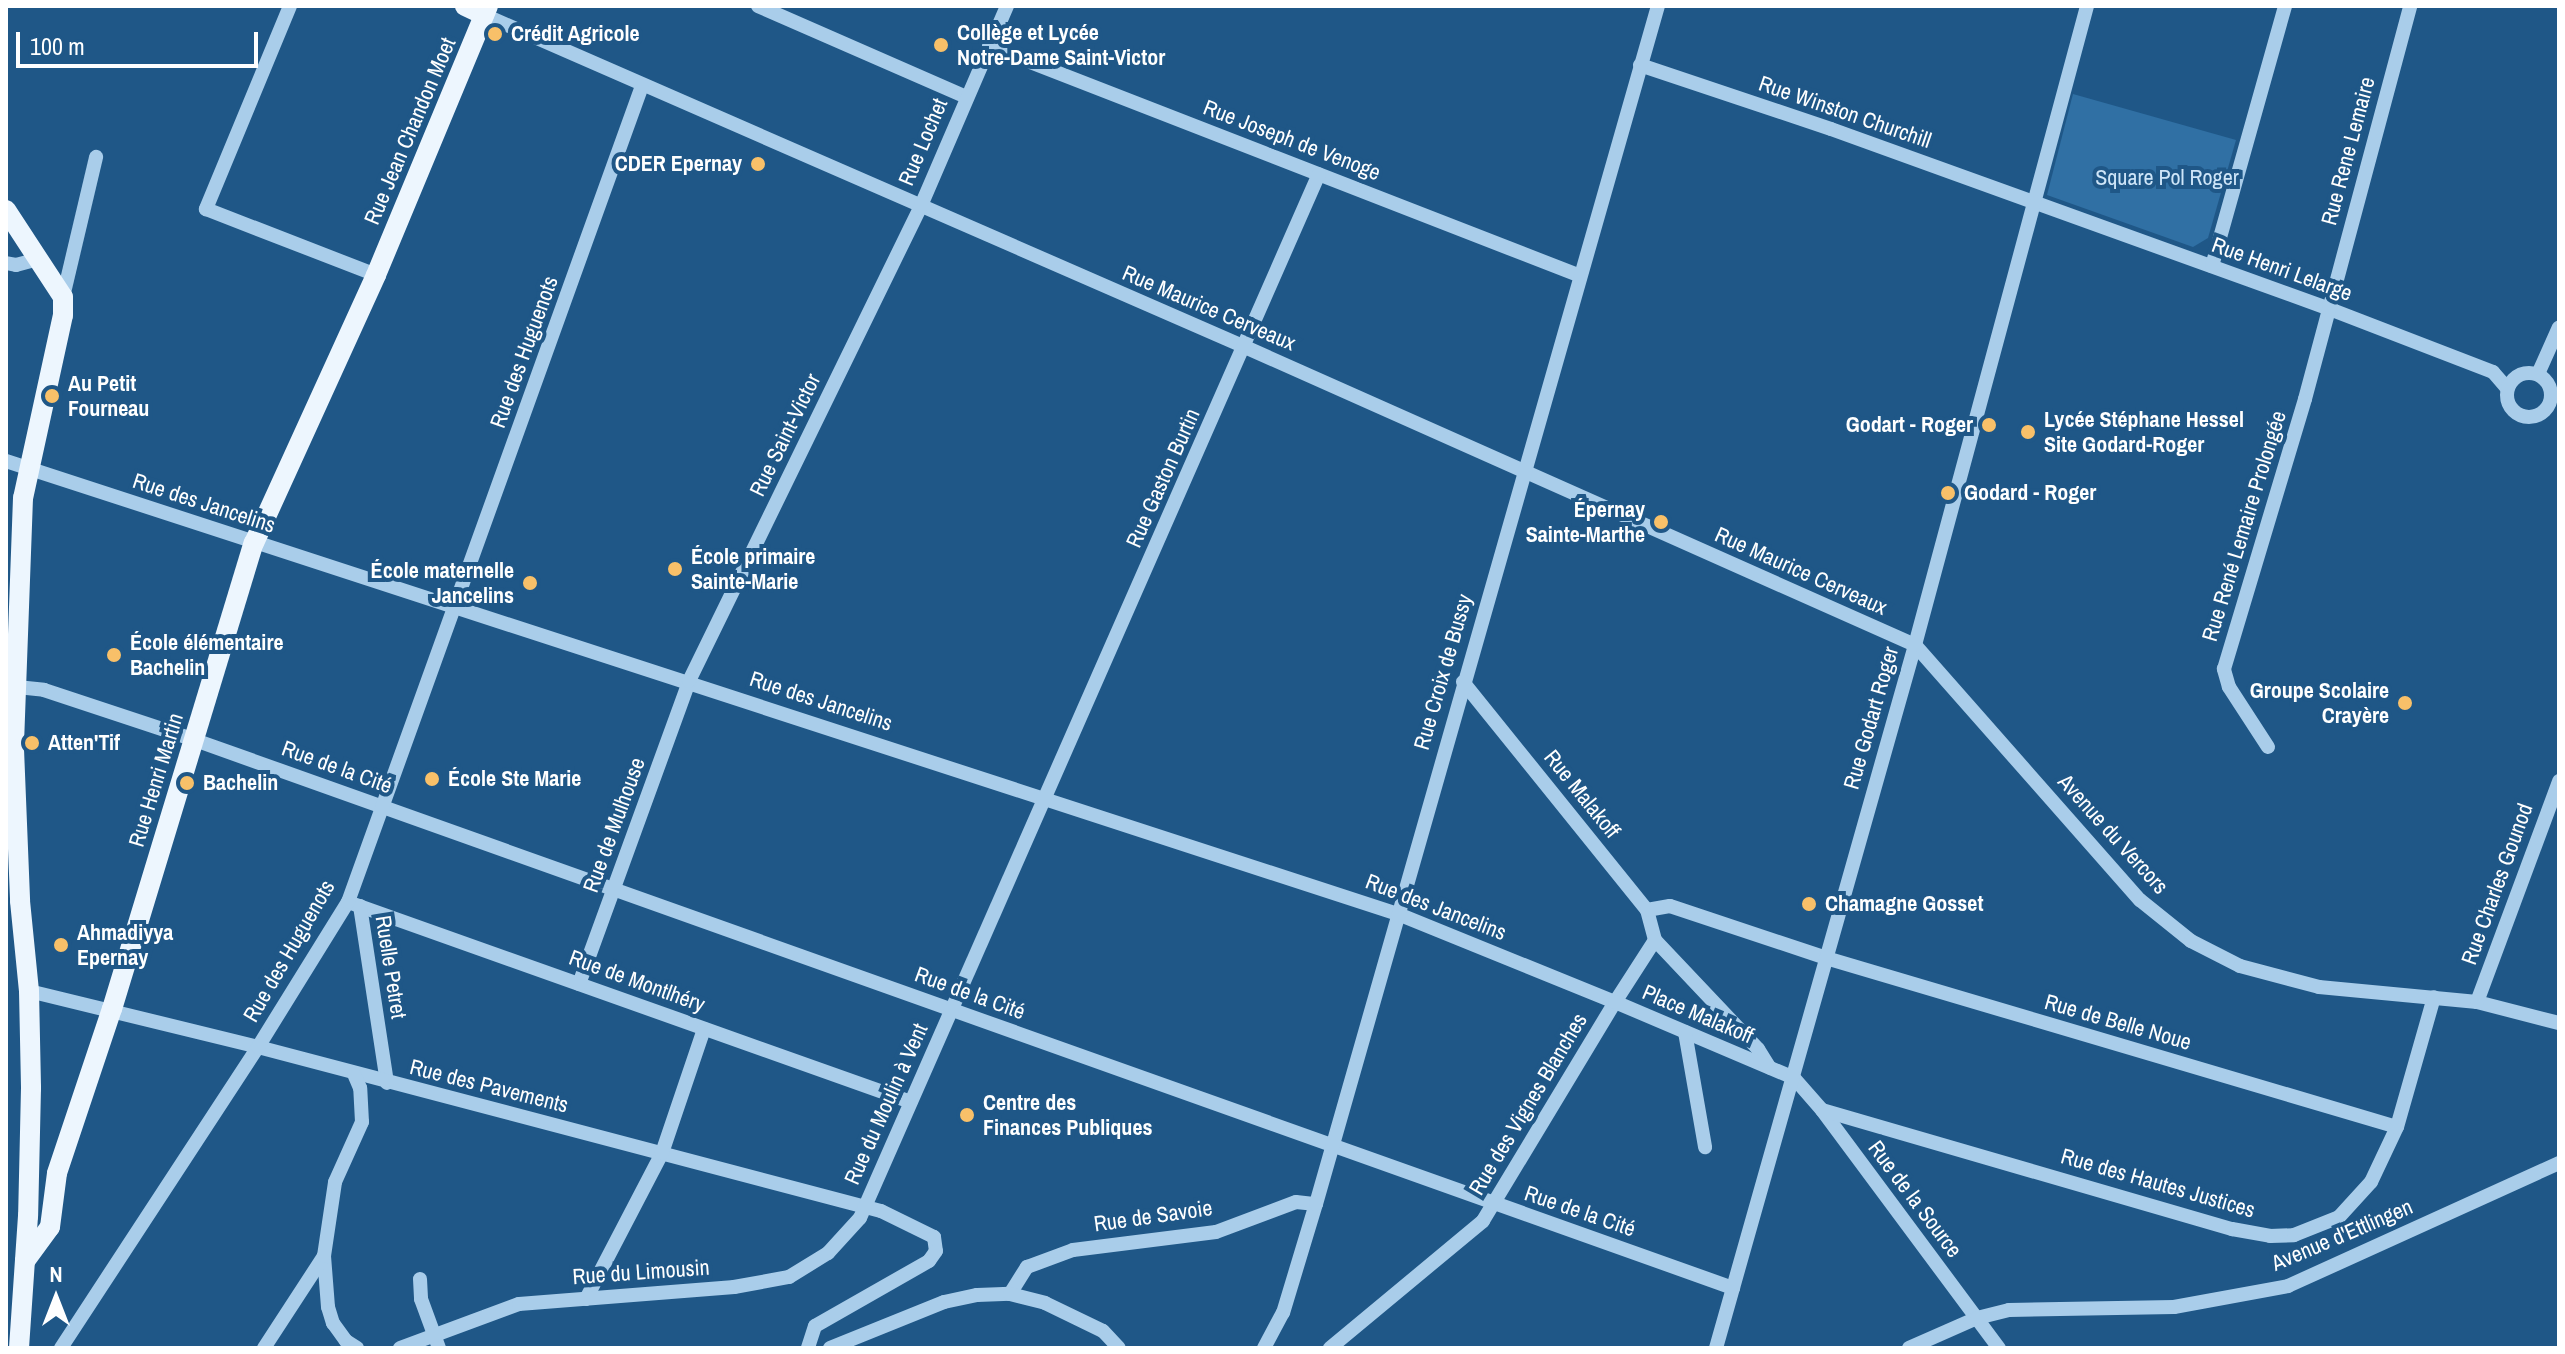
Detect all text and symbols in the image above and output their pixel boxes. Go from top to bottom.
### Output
scale bar [20,16,262,66]
place label: Collège et Lycée Notre-Dame Saint-Victor [957,19,1165,70]
place label: Crédit Agricole [511,21,640,47]
marker: Crédit Agricole [486,25,504,43]
text: 100 m [30,30,85,62]
street label: Rue Jean Chandon Moet [359,34,461,228]
marker: Collège et Lycée Notre-Dame Saint-Victor [932,36,950,54]
street label: Rue Winston Churchill [1755,70,1935,154]
street label: Rue Rene Lemaire [2316,74,2380,228]
street label: Rue Lochet [893,94,953,190]
street label: Rue Joseph de Venoge [1200,94,1384,186]
place label: CDER Epernay [615,151,742,177]
marker: CDER Epernay [749,155,767,173]
park label: Square Pol Roger [2095,165,2239,191]
street label: Rue Henri Lelarge [2208,231,2356,307]
street label: Rue Maurice Cerveaux [1118,260,1300,356]
street label: Rue des Huguenots [484,273,564,431]
street label: Rue Saint-Victor [744,369,826,501]
place label: Au Petit Fourneau [68,370,149,422]
marker: Au Petit Fourneau [43,387,61,405]
street label: Rue Gaston Burtin [1121,404,1205,552]
place label: Lycée Stéphane Hessel Site Godard-Roger [2044,406,2244,458]
street label: Rue René Lemaire Prolongée [2196,408,2292,644]
place label: Godart - Roger [1846,412,1973,438]
marker: Godart - Roger [1980,416,1998,434]
marker: Lycée Stéphane Hessel Site Godard-Roger [2019,423,2037,441]
street label: Rue des Jancelins [129,468,279,538]
place label: Godard - Roger [1964,480,2096,506]
marker: Godard - Roger [1939,484,1957,502]
place label: Épernay Sainte-Marthe [1526,496,1645,548]
marker: Épernay Sainte-Marthe [1652,513,1670,531]
street label: Rue Maurice Cerveaux [1711,521,1891,621]
place label: École primaire Sainte-Marie [691,543,815,594]
place label: École maternelle Jancelins [371,557,514,608]
marker: École primaire Sainte-Marie [666,560,684,578]
marker: École maternelle Jancelins [521,574,539,592]
street label: Rue Croix de Bussy [1408,591,1478,753]
place label: École élémentaire Bachelin [130,629,283,680]
street label: Rue Godart Roger [1838,644,1904,792]
marker: École élémentaire Bachelin [105,646,123,664]
street label: Rue des Jancelins [746,666,896,736]
place label: Groupe Scolaire Crayère [2250,677,2389,728]
marker: Groupe Scolaire Crayère [2396,694,2414,712]
street label: Rue Henri Martin [123,710,189,850]
place label: Atten'Tif [48,730,120,756]
marker: Atten'Tif [23,734,41,752]
street label: Rue de la Cité [278,735,396,799]
street label: Rue Malakoff [1538,745,1626,843]
street label: Rue de Mulhouse [577,754,651,896]
place label: École Ste Marie [448,766,581,792]
street label: Avenue du Vercors [2052,769,2174,899]
place label: Bachelin [203,770,278,796]
marker: École Ste Marie [423,770,441,788]
marker: Bachelin [178,774,196,792]
street label: Rue Charles Gounod [2456,800,2538,968]
street label: Rue des Jancelins [1362,868,1510,946]
street label: Rue des Huguenots [238,875,340,1027]
place label: Chamagne Gosset [1825,891,1983,917]
marker: Chamagne Gosset [1800,895,1818,913]
street label: Ruelle Petret [370,913,412,1021]
place label: Ahmadiyya Epernay [77,919,173,970]
marker: Ahmadiyya Epernay [52,936,70,954]
street label: Rue de Montlhéry [566,944,708,1018]
street label: Rue de la Cité [911,961,1029,1025]
street label: Place Malakoff [1639,979,1757,1049]
street label: Rue de Belle Noue [2042,988,2194,1056]
street label: Rue des Vignes Blanches [1463,1008,1593,1200]
street label: Rue du Moulin à Vent [839,1019,933,1189]
street label: Rue des Pavements [407,1054,571,1118]
place label: Centre des Finances Publiques [983,1089,1152,1140]
marker: Centre des Finances Publiques [958,1106,976,1124]
street label: Rue de la Source [1863,1135,1967,1263]
street label: Rue des Hautes Justices [2058,1143,2258,1223]
street label: Rue de la Cité [1521,1180,1639,1242]
street label: Avenue d'Ettlingen [2268,1193,2416,1277]
street label: Rue de Savoie [1092,1195,1214,1237]
street label: Rue du Limousin [572,1254,710,1290]
north arrow [16,1258,96,1338]
text: N [49,1259,63,1289]

